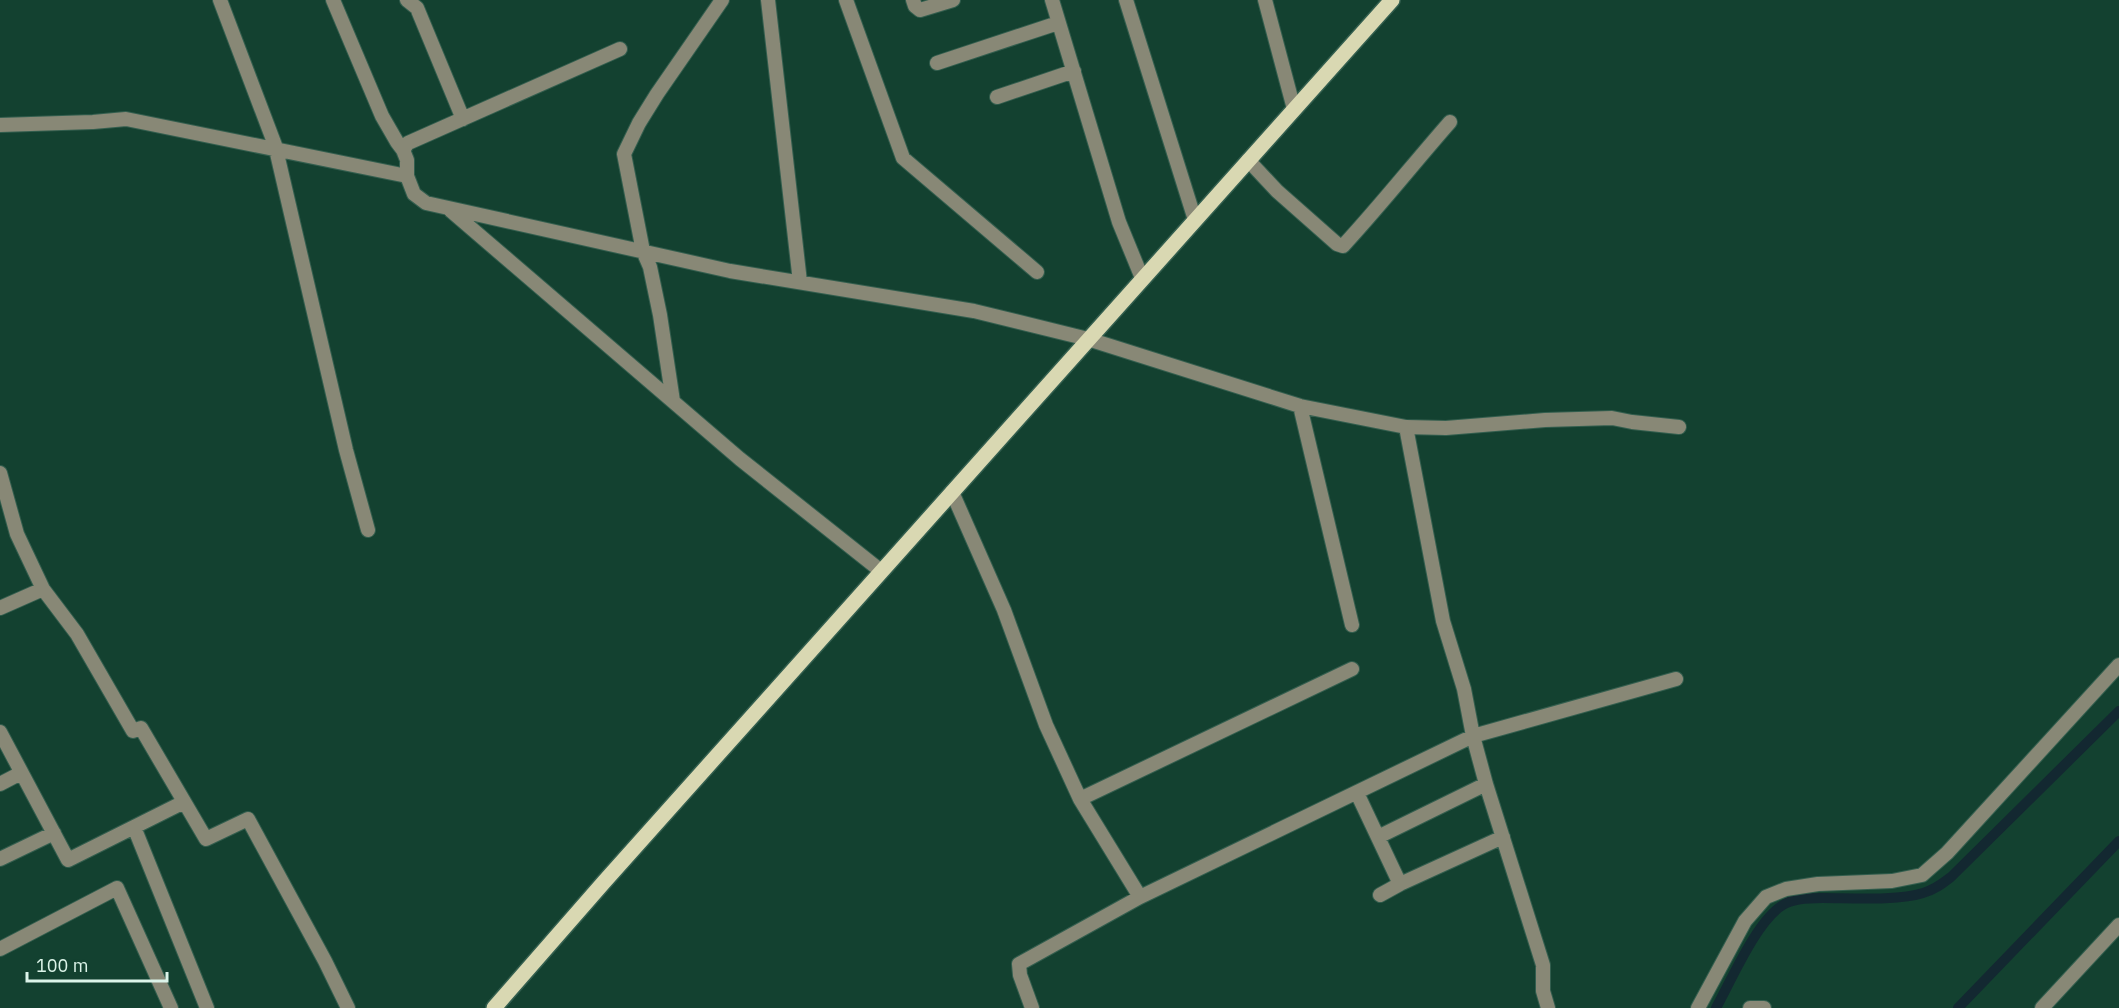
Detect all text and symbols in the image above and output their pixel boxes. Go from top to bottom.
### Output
scale bar [27,945,166,983]
text: 100 m [36,954,88,977]

